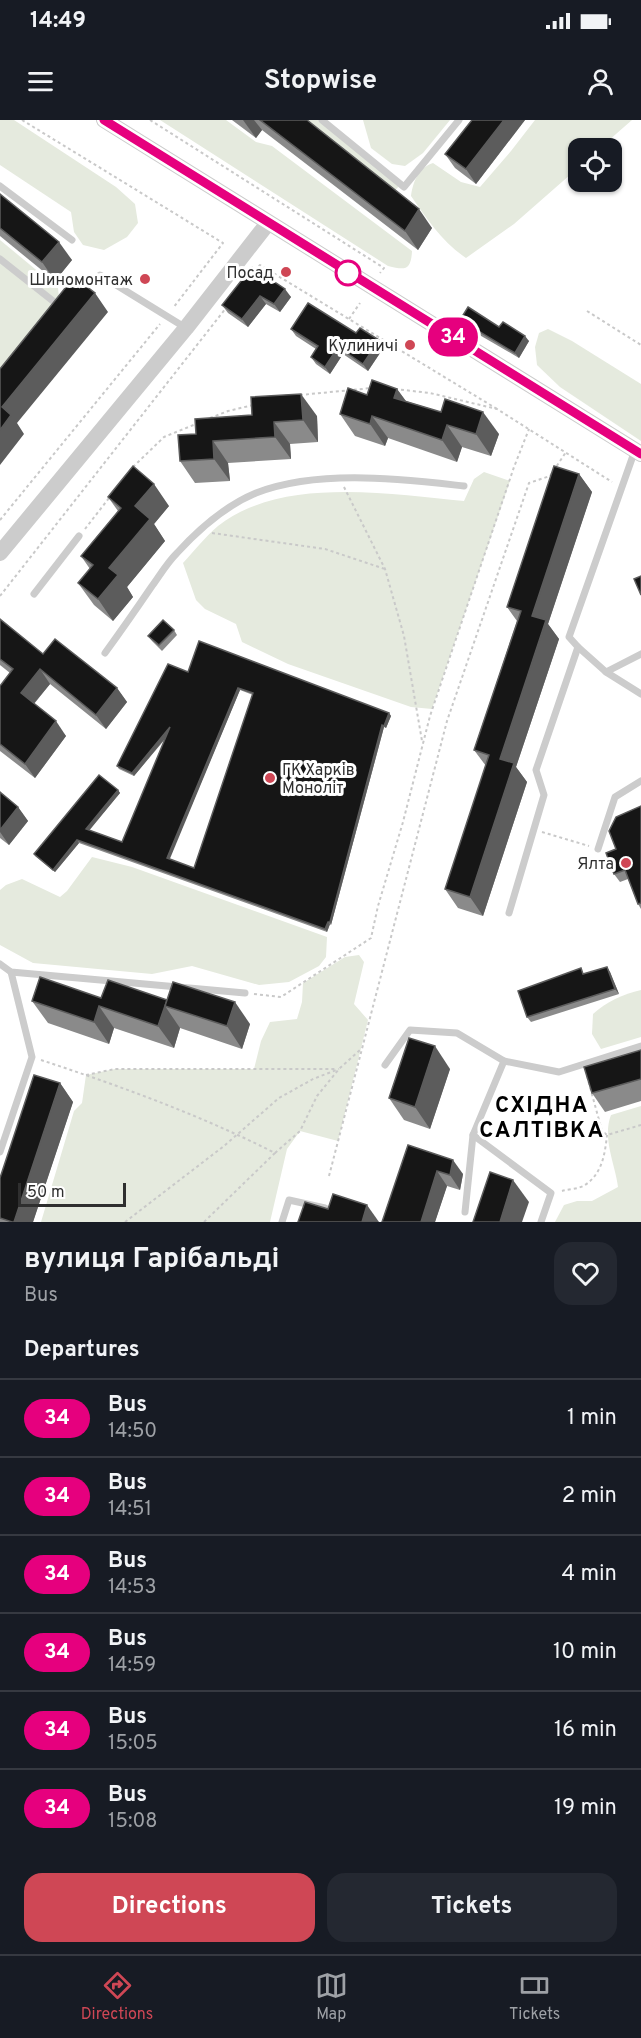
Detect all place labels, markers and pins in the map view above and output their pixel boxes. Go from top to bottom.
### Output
unlabelled marker [335,260,361,286]
place label: Посад [227,264,274,284]
marker: Посад [279,265,293,279]
place label: Шиномонтаж [29,271,133,291]
marker: Шиномонтаж [138,272,152,286]
place label: Кулиничі [328,337,398,357]
marker: Кулиничі [403,338,417,352]
place label: ГК Харків Моноліт [282,761,355,799]
marker: ГК Харків Моноліт [263,771,277,785]
place label: Ялта [577,855,614,875]
marker: Ялта [619,856,633,870]

